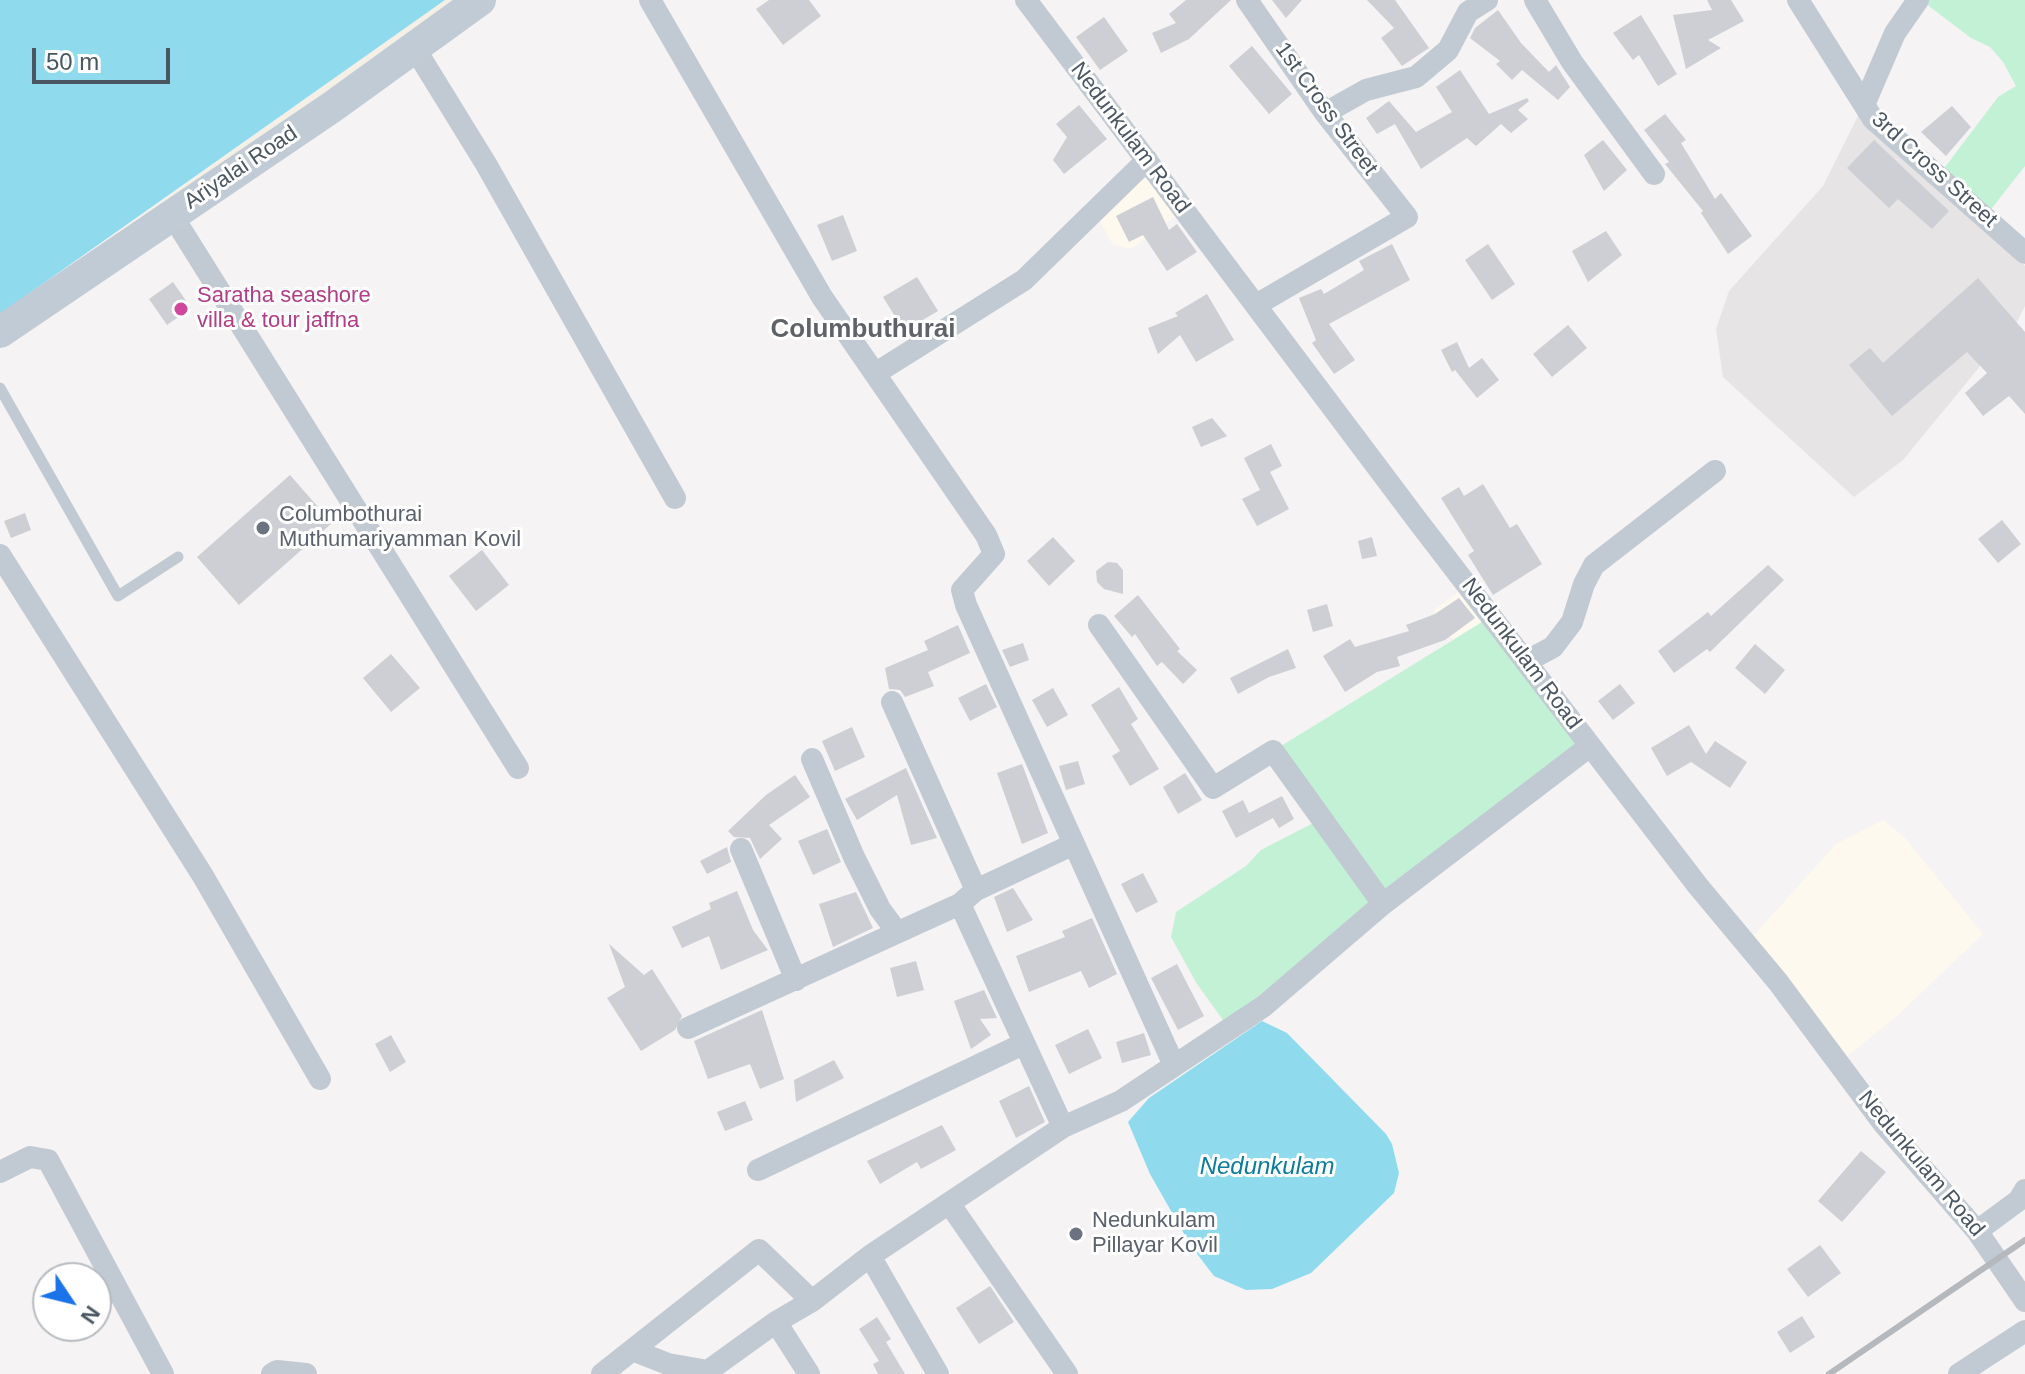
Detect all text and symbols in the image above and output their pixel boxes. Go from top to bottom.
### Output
scale bar [36,32,174,82]
street label: 1st Cross Street [1269,37,1383,181]
text: 50 m [46,48,99,75]
street label: Nedunkulam Road [1065,57,1195,219]
street label: 3rd Cross Street [1866,107,2002,233]
street label: Ariyalai Road [179,120,303,216]
place label: Saratha seashore villa & tour jaffna [197,283,371,334]
marker: Saratha seashore villa & tour jaffna [172,300,190,318]
district label: Columbuthurai [771,314,955,346]
place label: Columbothurai Muthumariyamman Kovil [279,502,521,554]
marker: Columbothurai Muthumariyamman Kovil [254,519,272,537]
street label: Nedunkulam Road [1456,573,1586,735]
street label: Nedunkulam Road [1852,1086,1990,1242]
water label: Nedunkulam [1200,1153,1334,1181]
place label: Nedunkulam Pillayar Kovil [1092,1208,1218,1260]
marker: Nedunkulam Pillayar Kovil [1067,1225,1085,1243]
north arrow [32,1262,112,1342]
text: N [76,1301,105,1329]

